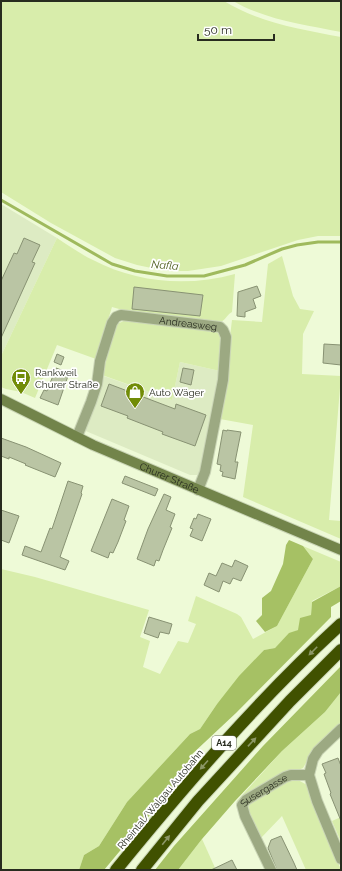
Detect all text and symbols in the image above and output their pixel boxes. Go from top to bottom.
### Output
scale bar [198,16,274,42]
text: 50 m [204,23,232,37]
water label: Nafla [151,258,179,273]
street label: Andreasweg [159,315,218,333]
bus stop icon: Rankweil Churer Straße [10,367,32,395]
place label: Rankweil Churer Straße [35,367,98,390]
shop icon: Auto Wäger [124,381,146,409]
place label: Auto Wäger [149,387,204,398]
street label: Churer Straße [138,460,201,495]
one-way arrow [308,646,318,656]
road number: A14 [212,736,236,750]
one-way arrow [247,737,257,747]
street label: Rheintal/Walgau Autobahn [115,747,205,851]
one-way arrow [199,760,209,770]
street label: Susergasse [238,772,290,809]
one-way arrow [162,834,171,845]

